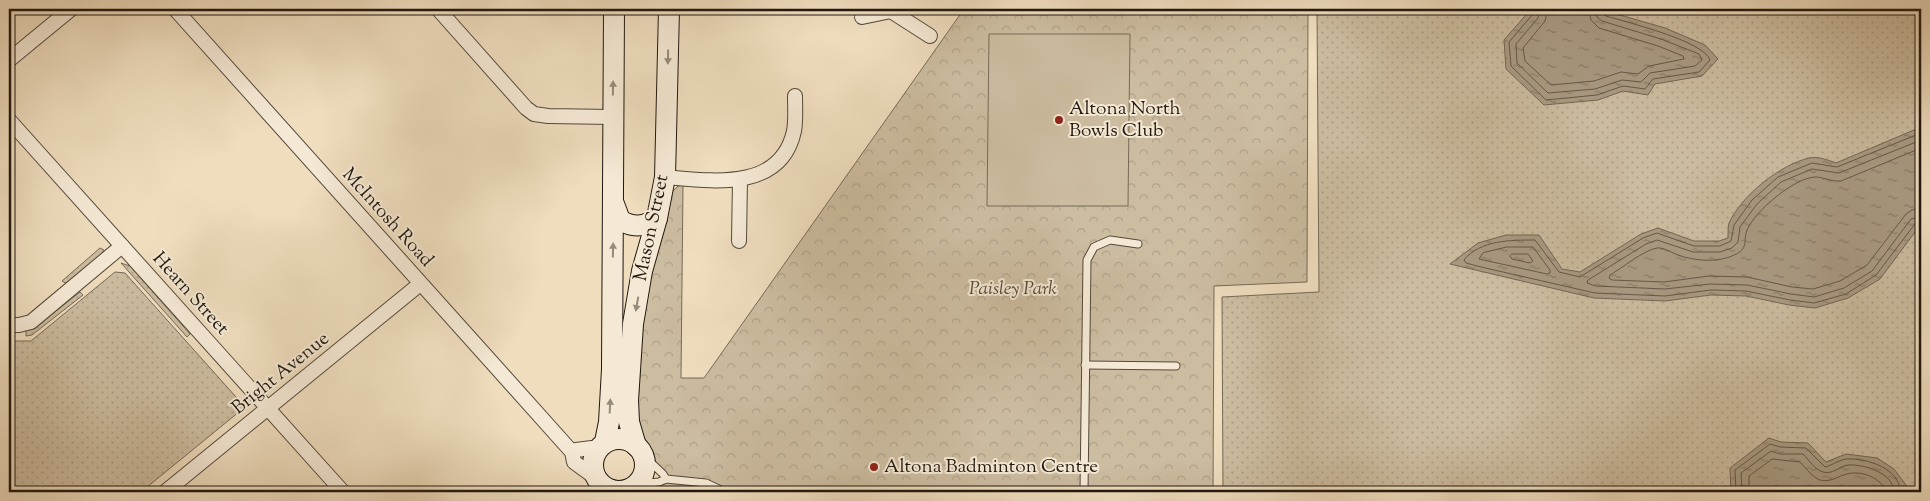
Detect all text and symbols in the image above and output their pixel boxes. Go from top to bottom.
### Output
one-way arrow [664,50,672,66]
one-way arrow [609,80,617,96]
place label: Altona North Bowls Club [1069,96,1181,145]
marker: Altona North Bowls Club [1053,114,1065,126]
street label: McIntosh Road [335,162,439,274]
street label: Mason Street [628,172,677,284]
one-way arrow [609,242,617,258]
street label: Hearn Street [145,246,235,342]
park label: Paisley Park [969,276,1057,303]
one-way arrow [632,297,640,313]
street label: Bright Avenue [226,326,336,422]
one-way arrow [606,398,614,414]
place label: Altona Badminton Centre [884,454,1098,481]
marker: Altona Badminton Centre [868,461,880,473]

